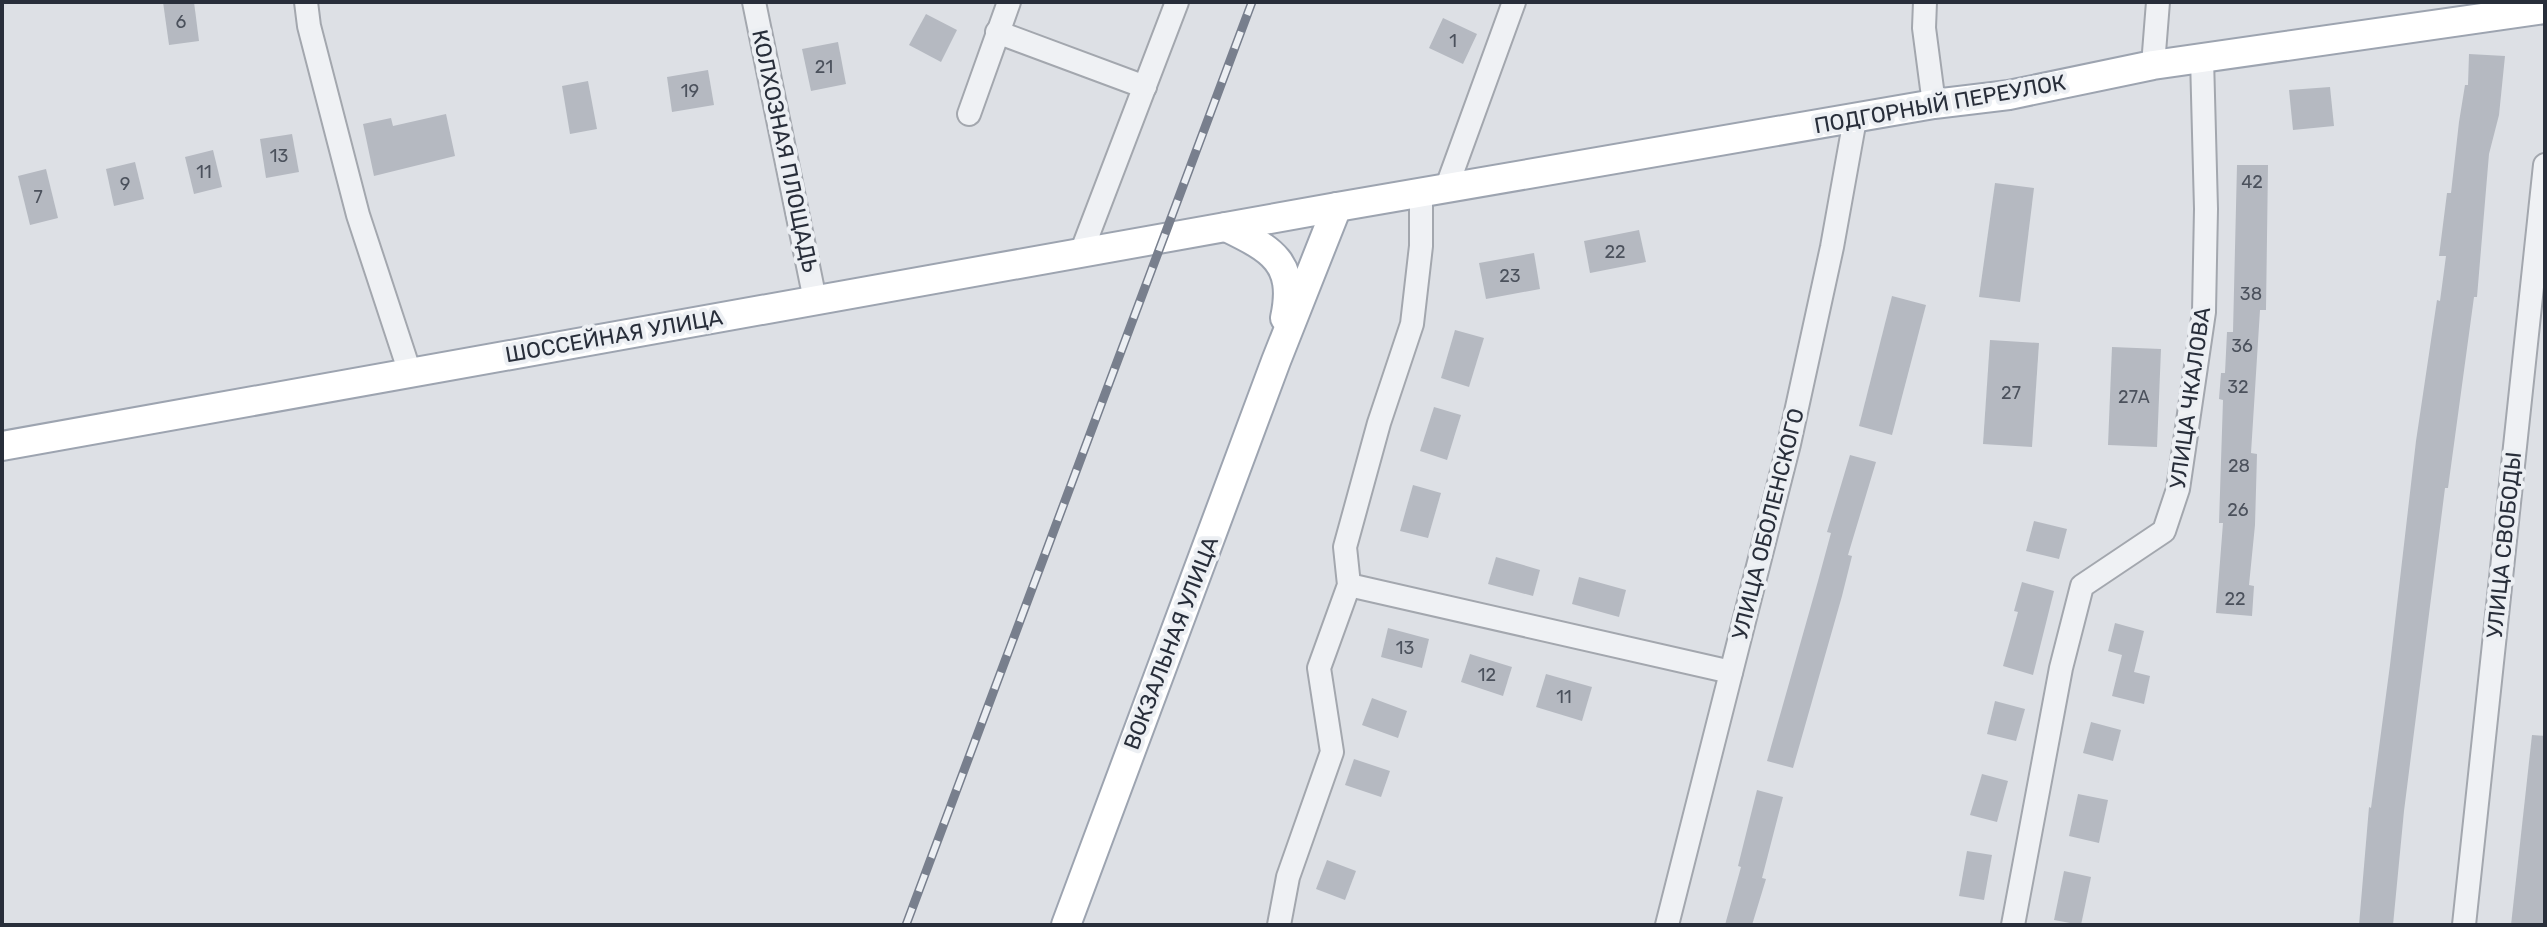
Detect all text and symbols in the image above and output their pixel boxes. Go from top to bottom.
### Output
house number: 6 [176,11,187,33]
street label: КОЛХОЗНАЯ ПЛОЩАДЬ [746,27,824,275]
house number: 1 [1449,30,1457,52]
house number: 21 [815,56,833,78]
street label: ПОДГОРНЫЙ ПЕРЕУЛОК [1812,69,2068,139]
house number: 19 [681,80,699,102]
house number: 13 [270,145,288,167]
house number: 11 [196,161,212,183]
house number: 42 [2241,171,2263,193]
house number: 9 [120,173,130,195]
house number: 7 [33,186,43,208]
house number: 22 [1604,241,1626,263]
house number: 23 [1499,265,1521,287]
house number: 38 [2240,283,2262,305]
street label: ШОССЕЙНАЯ УЛИЦА [503,304,725,368]
street label: УЛИЦА ЧКАЛОВА [2164,305,2216,491]
house number: 36 [2231,335,2253,357]
house number: 32 [2227,376,2249,398]
house number: 27 [2001,382,2021,404]
house number: 27А [2118,386,2150,408]
street label: УЛИЦА ОБОЛЕНСКОГО [1726,405,1810,643]
street label: УЛИЦА СВОБОДЫ [2481,450,2527,640]
house number: 28 [2228,455,2250,477]
house number: 26 [2227,499,2249,521]
street label: ВОКЗАЛЬНАЯ УЛИЦА [1118,532,1224,753]
house number: 22 [2224,588,2246,610]
house number: 13 [1396,637,1414,659]
house number: 12 [1478,664,1496,686]
house number: 11 [1556,686,1572,708]

